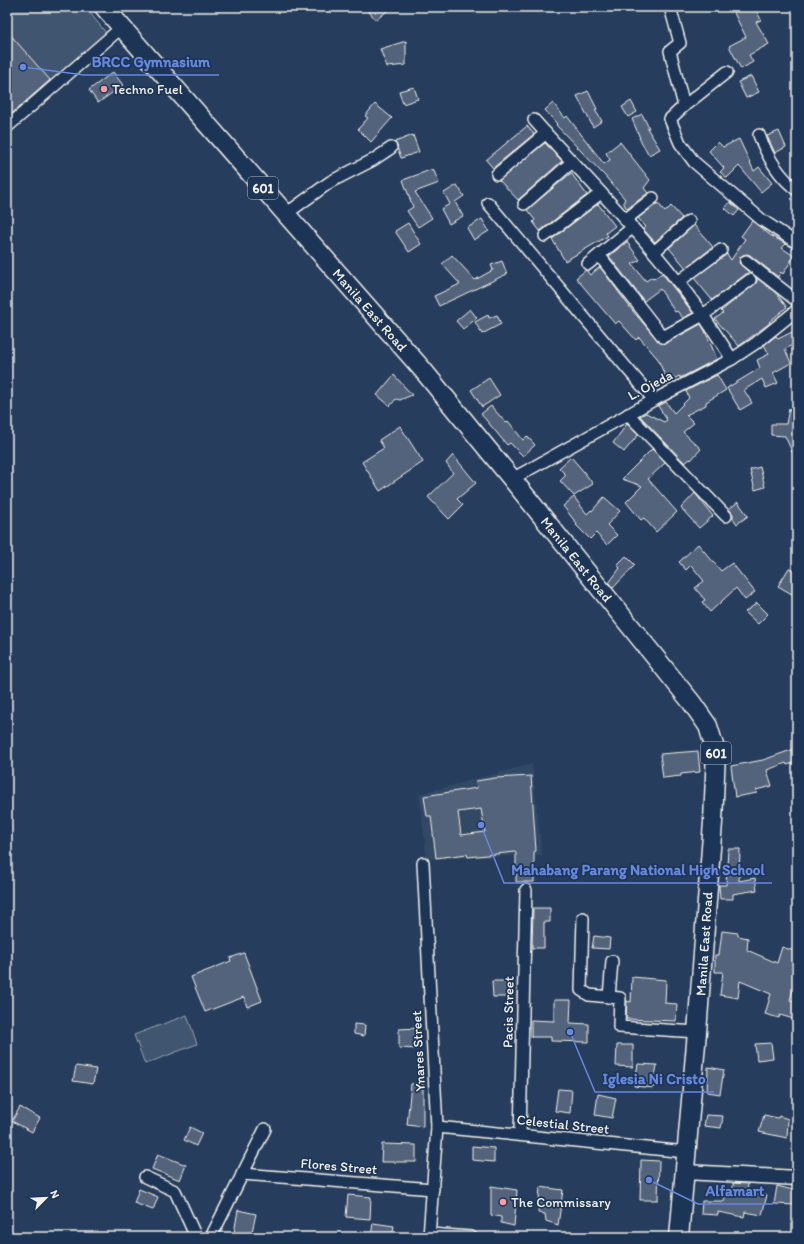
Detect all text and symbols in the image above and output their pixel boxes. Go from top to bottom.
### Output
callout: BRCC Gymnasium [84,48,219,75]
text: BRCC Gymnasium [92,53,211,72]
place label: Techno Fuel [112,81,183,98]
marker: Techno Fuel [99,84,109,94]
road number: 601 [248,177,278,199]
street label: Manila East Road [329,265,411,355]
street label: L. Ojeda [625,367,676,404]
street label: Manila East Road [537,514,616,606]
road number: 601 [701,742,731,764]
callout: Mahabang Parang National High School [504,856,772,883]
text: Mahabang Parang National High School [511,861,765,880]
street label: Manila East Road [692,891,717,997]
street label: Pacis Street [499,976,518,1048]
street label: Ynares Street [408,1010,429,1092]
callout: Iglesia Ni Cristo [595,1065,714,1092]
text: Iglesia Ni Cristo [602,1070,706,1089]
street label: Celestial Street [516,1111,610,1138]
street label: Flores Street [300,1155,378,1178]
callout: Alfamart [698,1177,773,1204]
north arrow [26,1178,66,1218]
text: Alfamart [705,1182,765,1200]
text: N [47,1188,62,1200]
place label: The Commissary [511,1194,611,1211]
marker: The Commissary [498,1197,508,1207]

